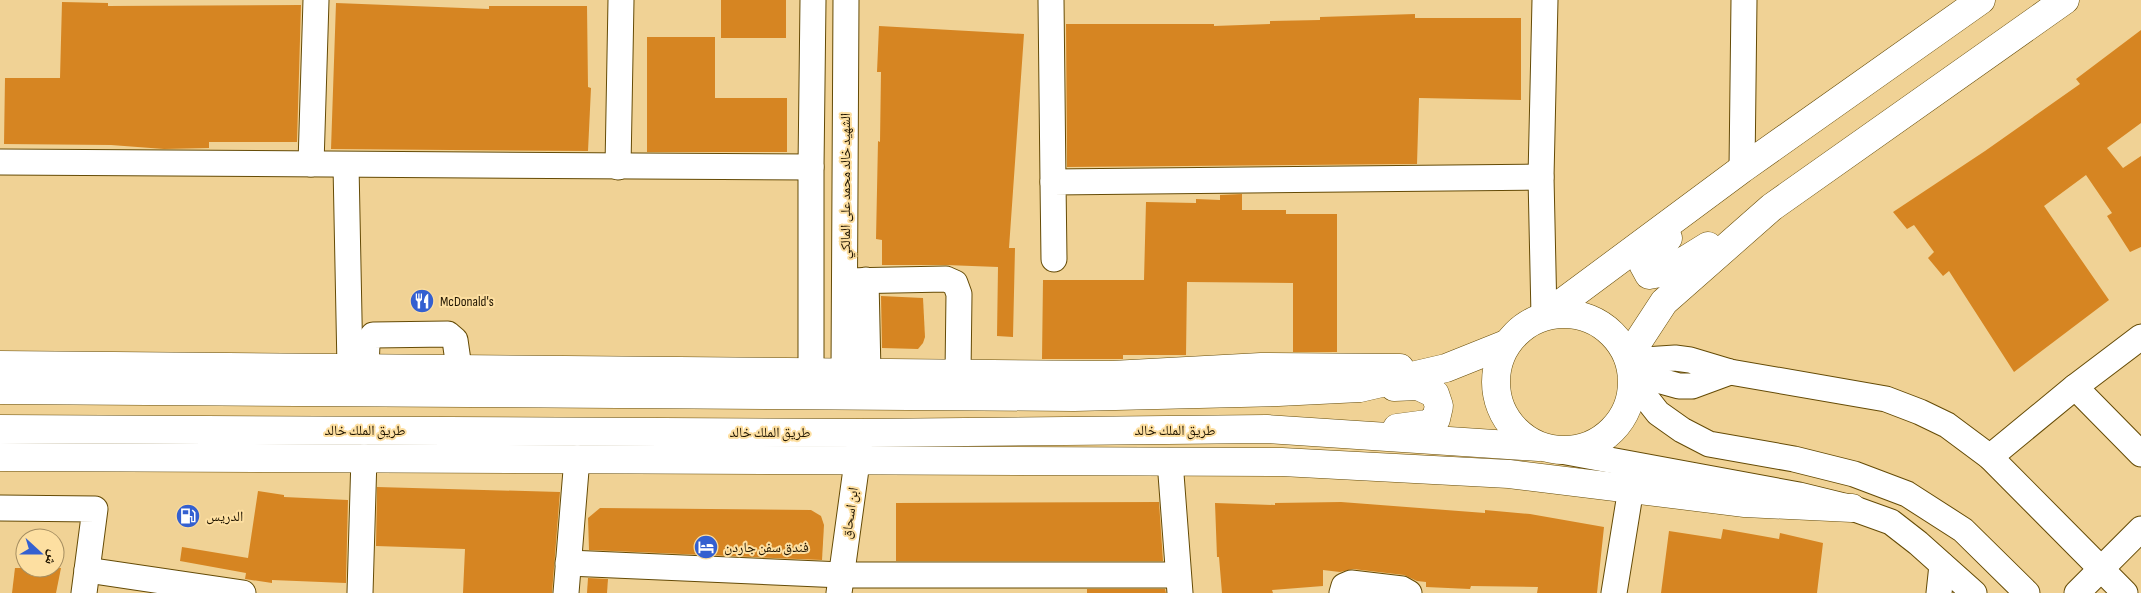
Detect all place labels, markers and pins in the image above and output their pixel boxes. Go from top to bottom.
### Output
restaurant icon: McDonald's [409,288,435,314]
place label: McDonald's [440,293,494,310]
fuel station icon: الدريس [175,503,201,529]
place label: الدريس [206,508,243,525]
hotel icon: فندق سفن جاردن [693,534,719,560]
place label: فندق سفن جاردن [724,539,809,556]

